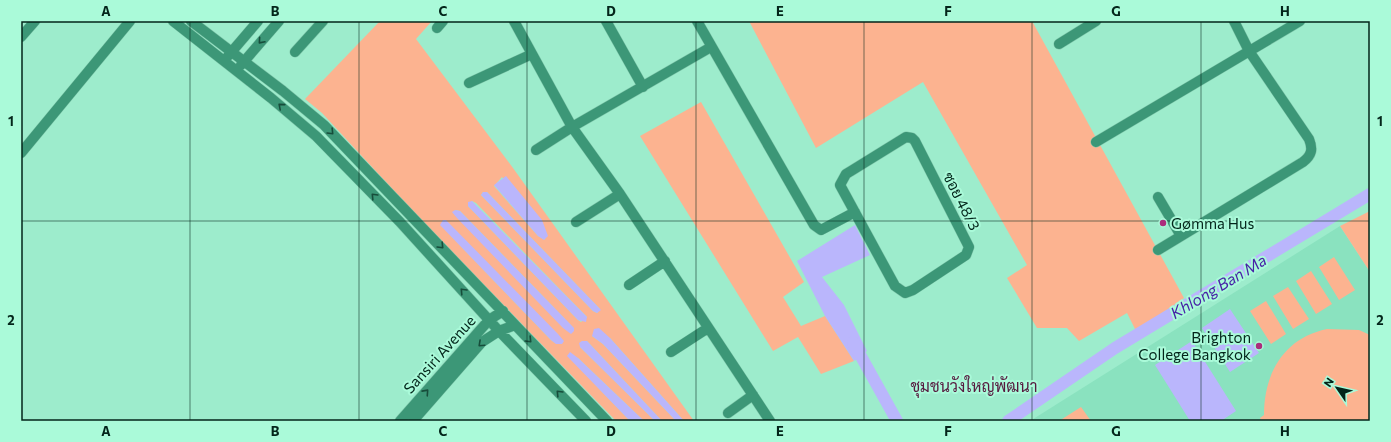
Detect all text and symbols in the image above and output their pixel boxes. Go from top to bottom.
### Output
text: A [101,3,111,19]
text: B [271,3,280,19]
text: C [439,3,448,19]
text: D [606,3,616,19]
text: E [776,3,784,19]
text: F [944,3,952,19]
text: G [1111,3,1121,19]
text: H [1280,3,1290,19]
one-way arrow [259,36,266,44]
one-way arrow [278,104,285,111]
text: 1 [8,113,14,129]
text: 1 [1377,113,1383,129]
one-way arrow [326,127,334,135]
street label: ซอย 48/3 [940,169,984,233]
one-way arrow [371,193,379,201]
place label: Gømma Hus [1171,214,1254,232]
marker: Gømma Hus [1158,218,1168,228]
one-way arrow [436,241,444,249]
water label: Khlong Ban Ma [1166,250,1270,322]
one-way arrow [460,288,468,296]
street label: Sansiri Avenue [399,311,479,397]
text: 2 [7,312,15,328]
text: 2 [1376,312,1384,328]
place label: Brighton College Bangkok [1138,328,1251,363]
one-way arrow [524,335,532,343]
one-way arrow [478,340,486,347]
marker: Brighton College Bangkok [1254,341,1264,351]
north arrow [1317,368,1357,408]
district label: ชุมชนวังใหญ่พัฒนา [910,375,1038,398]
text: N [1321,375,1336,389]
one-way arrow [421,389,428,397]
one-way arrow [556,390,564,398]
text: A [101,423,111,439]
text: B [271,423,280,439]
text: C [439,423,448,439]
text: D [606,423,616,439]
text: E [776,423,784,439]
text: F [944,423,952,439]
text: G [1111,423,1121,439]
text: H [1280,423,1290,439]

